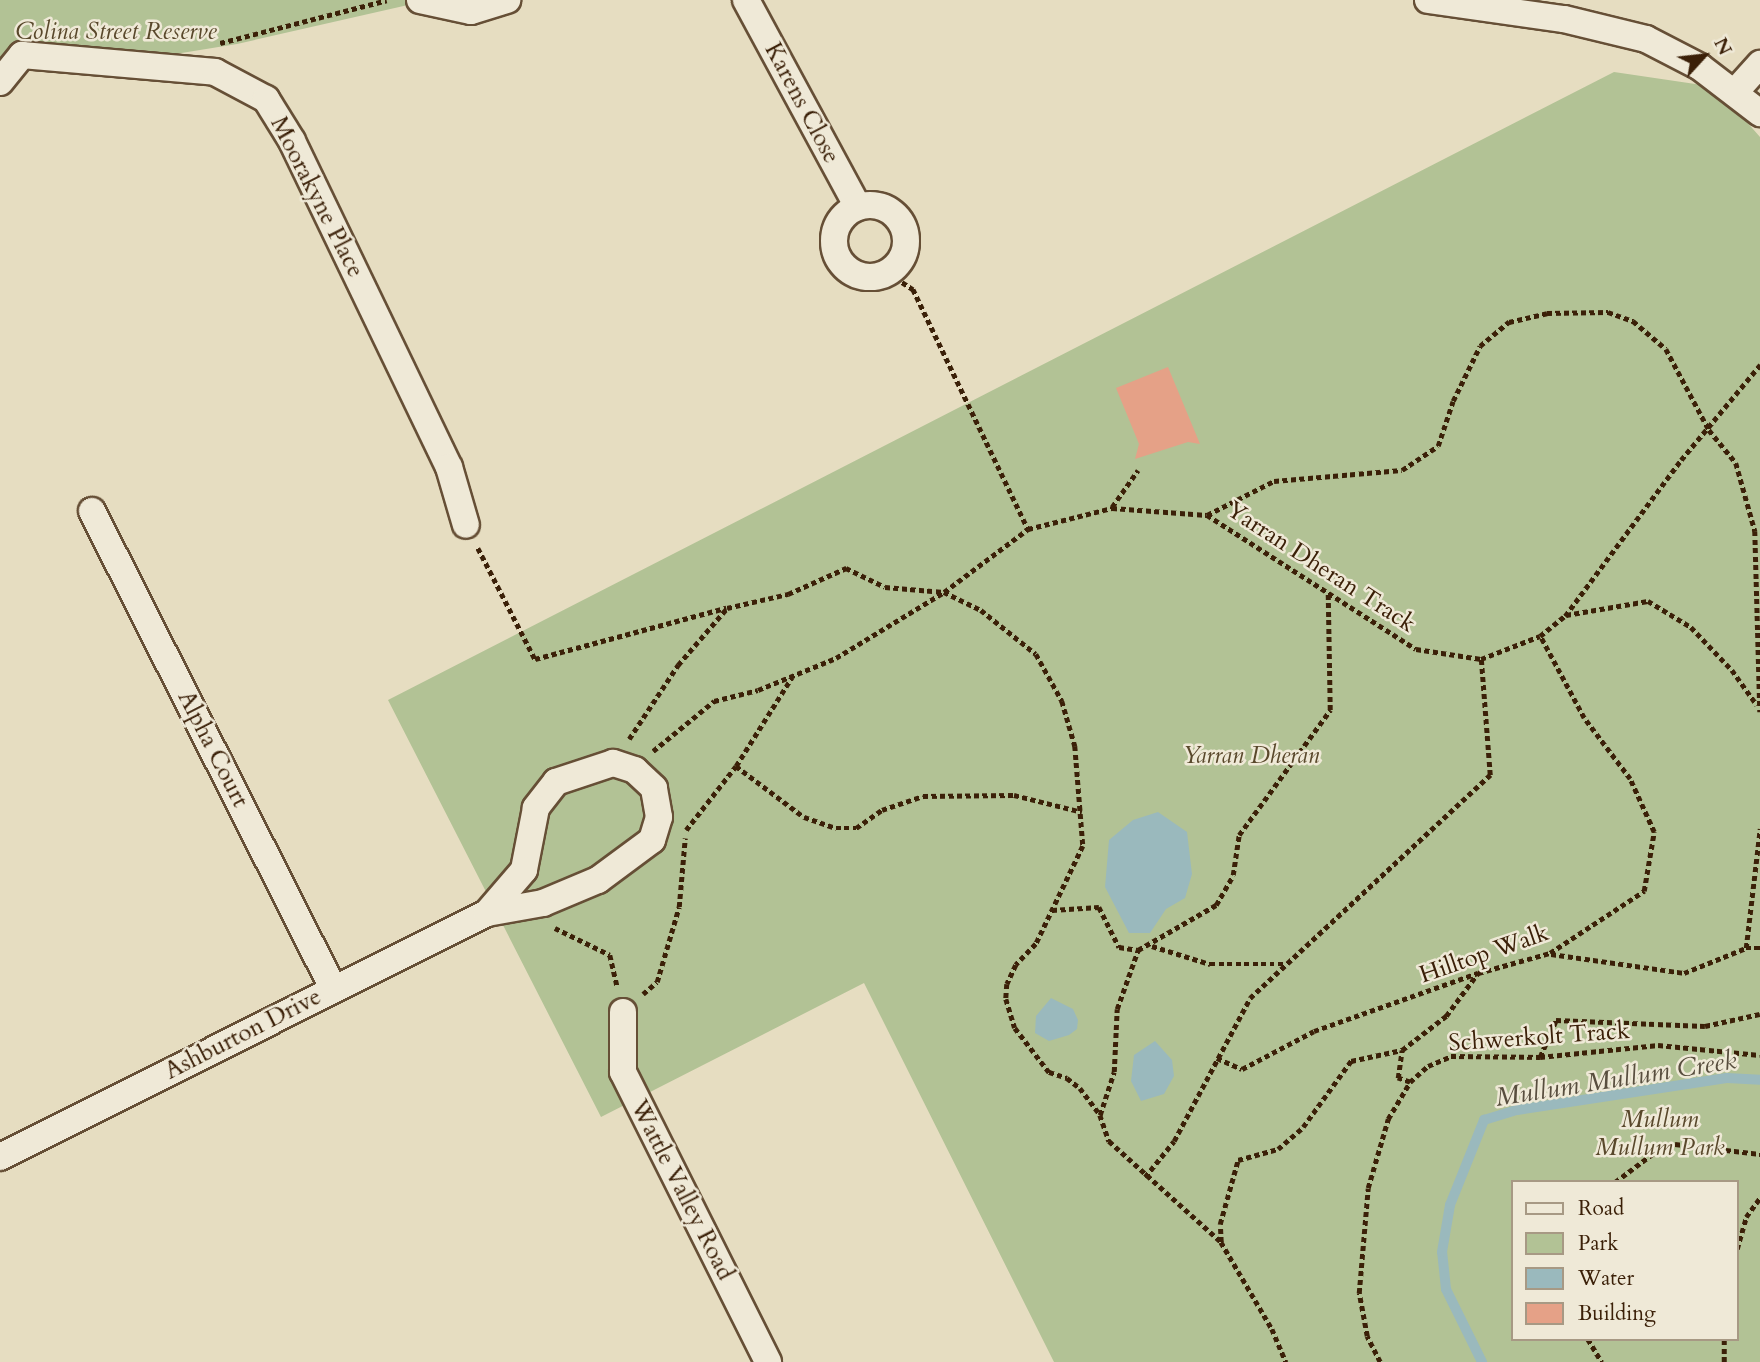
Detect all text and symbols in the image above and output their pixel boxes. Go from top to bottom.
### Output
park label: Colina Street Reserve [15,18,217,46]
north arrow [1669,21,1739,91]
text: N [1707,33,1738,60]
street label: Karens Close [758,38,846,168]
street label: Moorakyne Place [264,112,370,282]
street label: Yarran Dheran Track [1221,495,1421,639]
street label: Alpha Court [171,686,255,812]
park label: Yarran Dheran [1182,742,1320,770]
street label: Hilltop Walk [1416,918,1552,990]
street label: Ashburton Drive [160,982,326,1086]
street label: Schwerkolt Track [1447,1016,1631,1058]
water label: Mullum Mullum Creek [1493,1045,1739,1113]
street label: Wattle Valley Road [624,1095,740,1285]
park label: Mullum Mullum Park [1595,1106,1725,1162]
legend [1512,1180,1739,1341]
text: Road [1578,1194,1624,1223]
text: Park [1578,1229,1618,1258]
text: Water [1578,1264,1634,1293]
text: Building [1578,1299,1656,1328]

